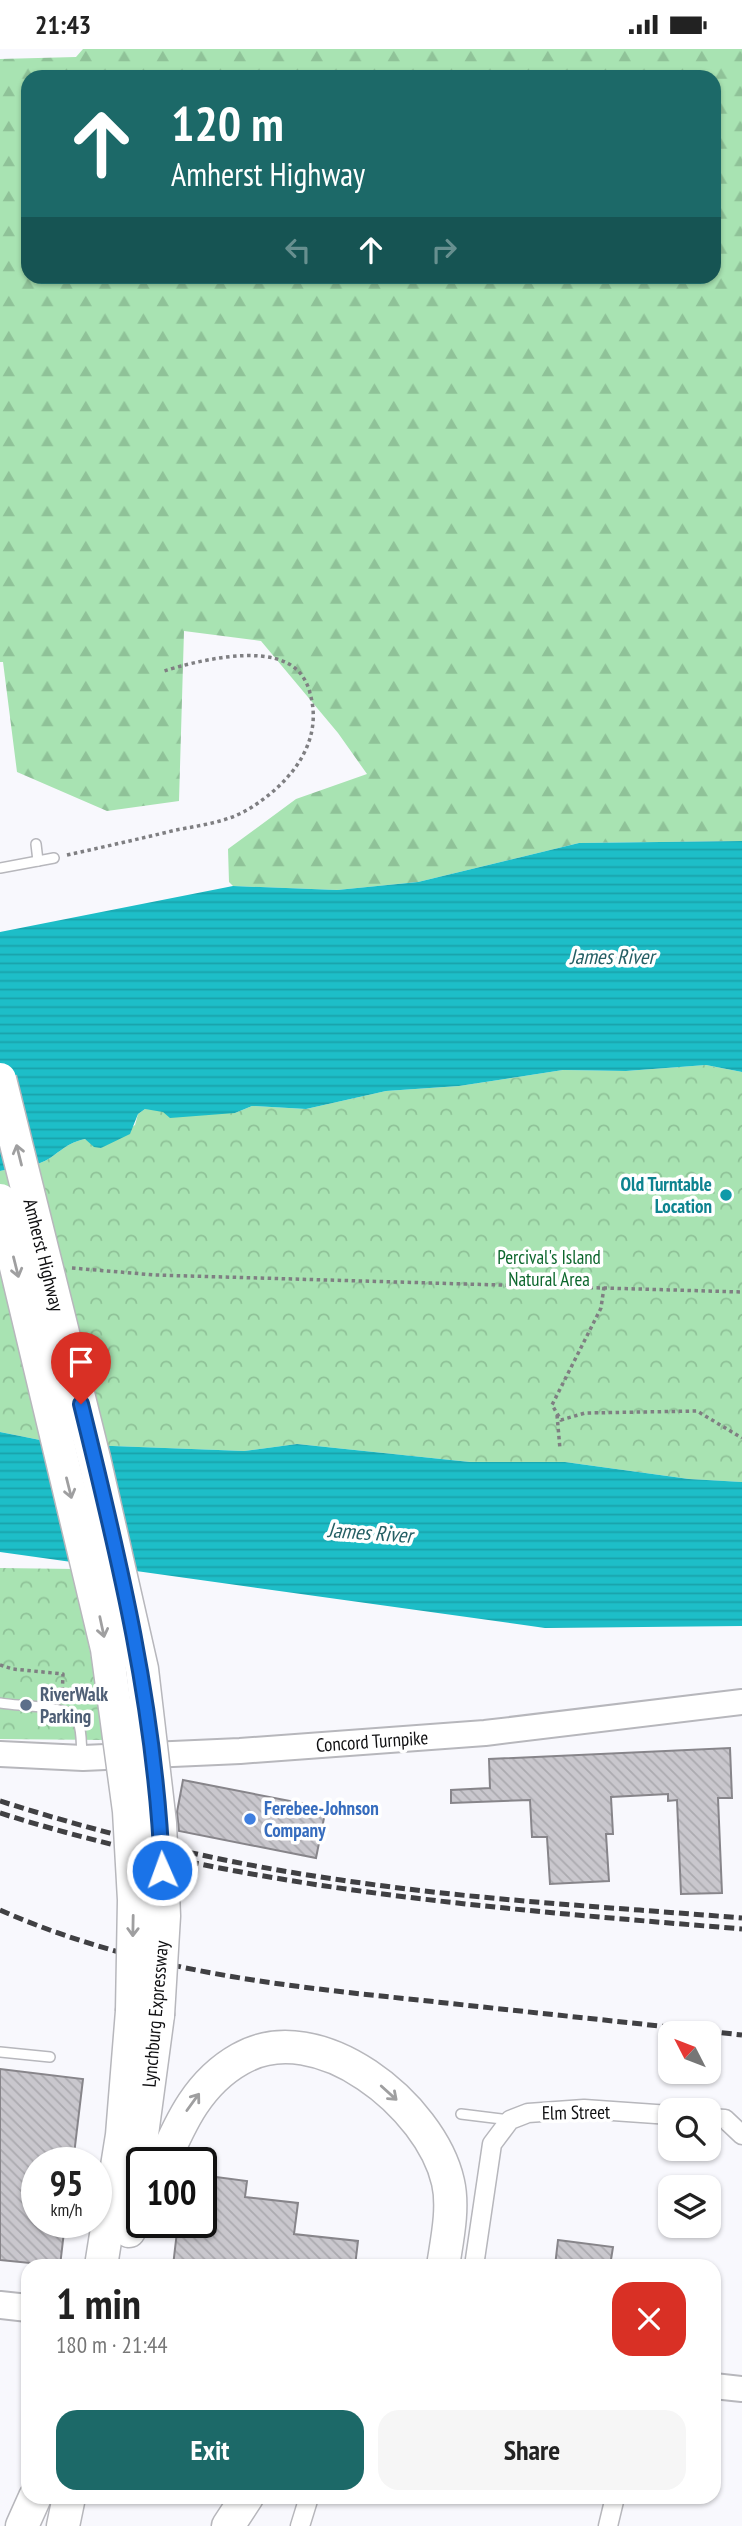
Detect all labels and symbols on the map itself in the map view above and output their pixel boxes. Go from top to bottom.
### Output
water label: James River [569,943,658,970]
one-way arrow [12,1144,25,1166]
place label: Old Turntable Location [621,1172,712,1218]
marker: Old Turntable Location [718,1187,734,1203]
street label: Amherst Highway [18,1196,70,1315]
park label: Percival's Island Natural Area [497,1245,601,1291]
one-way arrow [10,1255,23,1277]
pin [51,1332,111,1404]
one-way arrow [63,1476,76,1499]
water label: James River [326,1516,416,1549]
one-way arrow [96,1615,110,1638]
place label: RiverWalk Parking [40,1682,108,1728]
marker: RiverWalk Parking [18,1697,34,1713]
street label: Concord Turnpike [315,1725,429,1757]
place label: Ferebee-Johnson Company [264,1796,379,1842]
marker: Ferebee-Johnson Company [242,1811,258,1827]
position arrow [125,1833,199,1907]
one-way arrow [126,1914,140,1937]
street label: Lynchburg Expressway [137,1939,173,2088]
north arrow [658,2021,721,2084]
one-way arrow [380,2084,398,2100]
one-way arrow [186,2093,200,2112]
street label: Elm Street [542,2099,611,2125]
speed limit sign: 100 [126,2147,217,2238]

